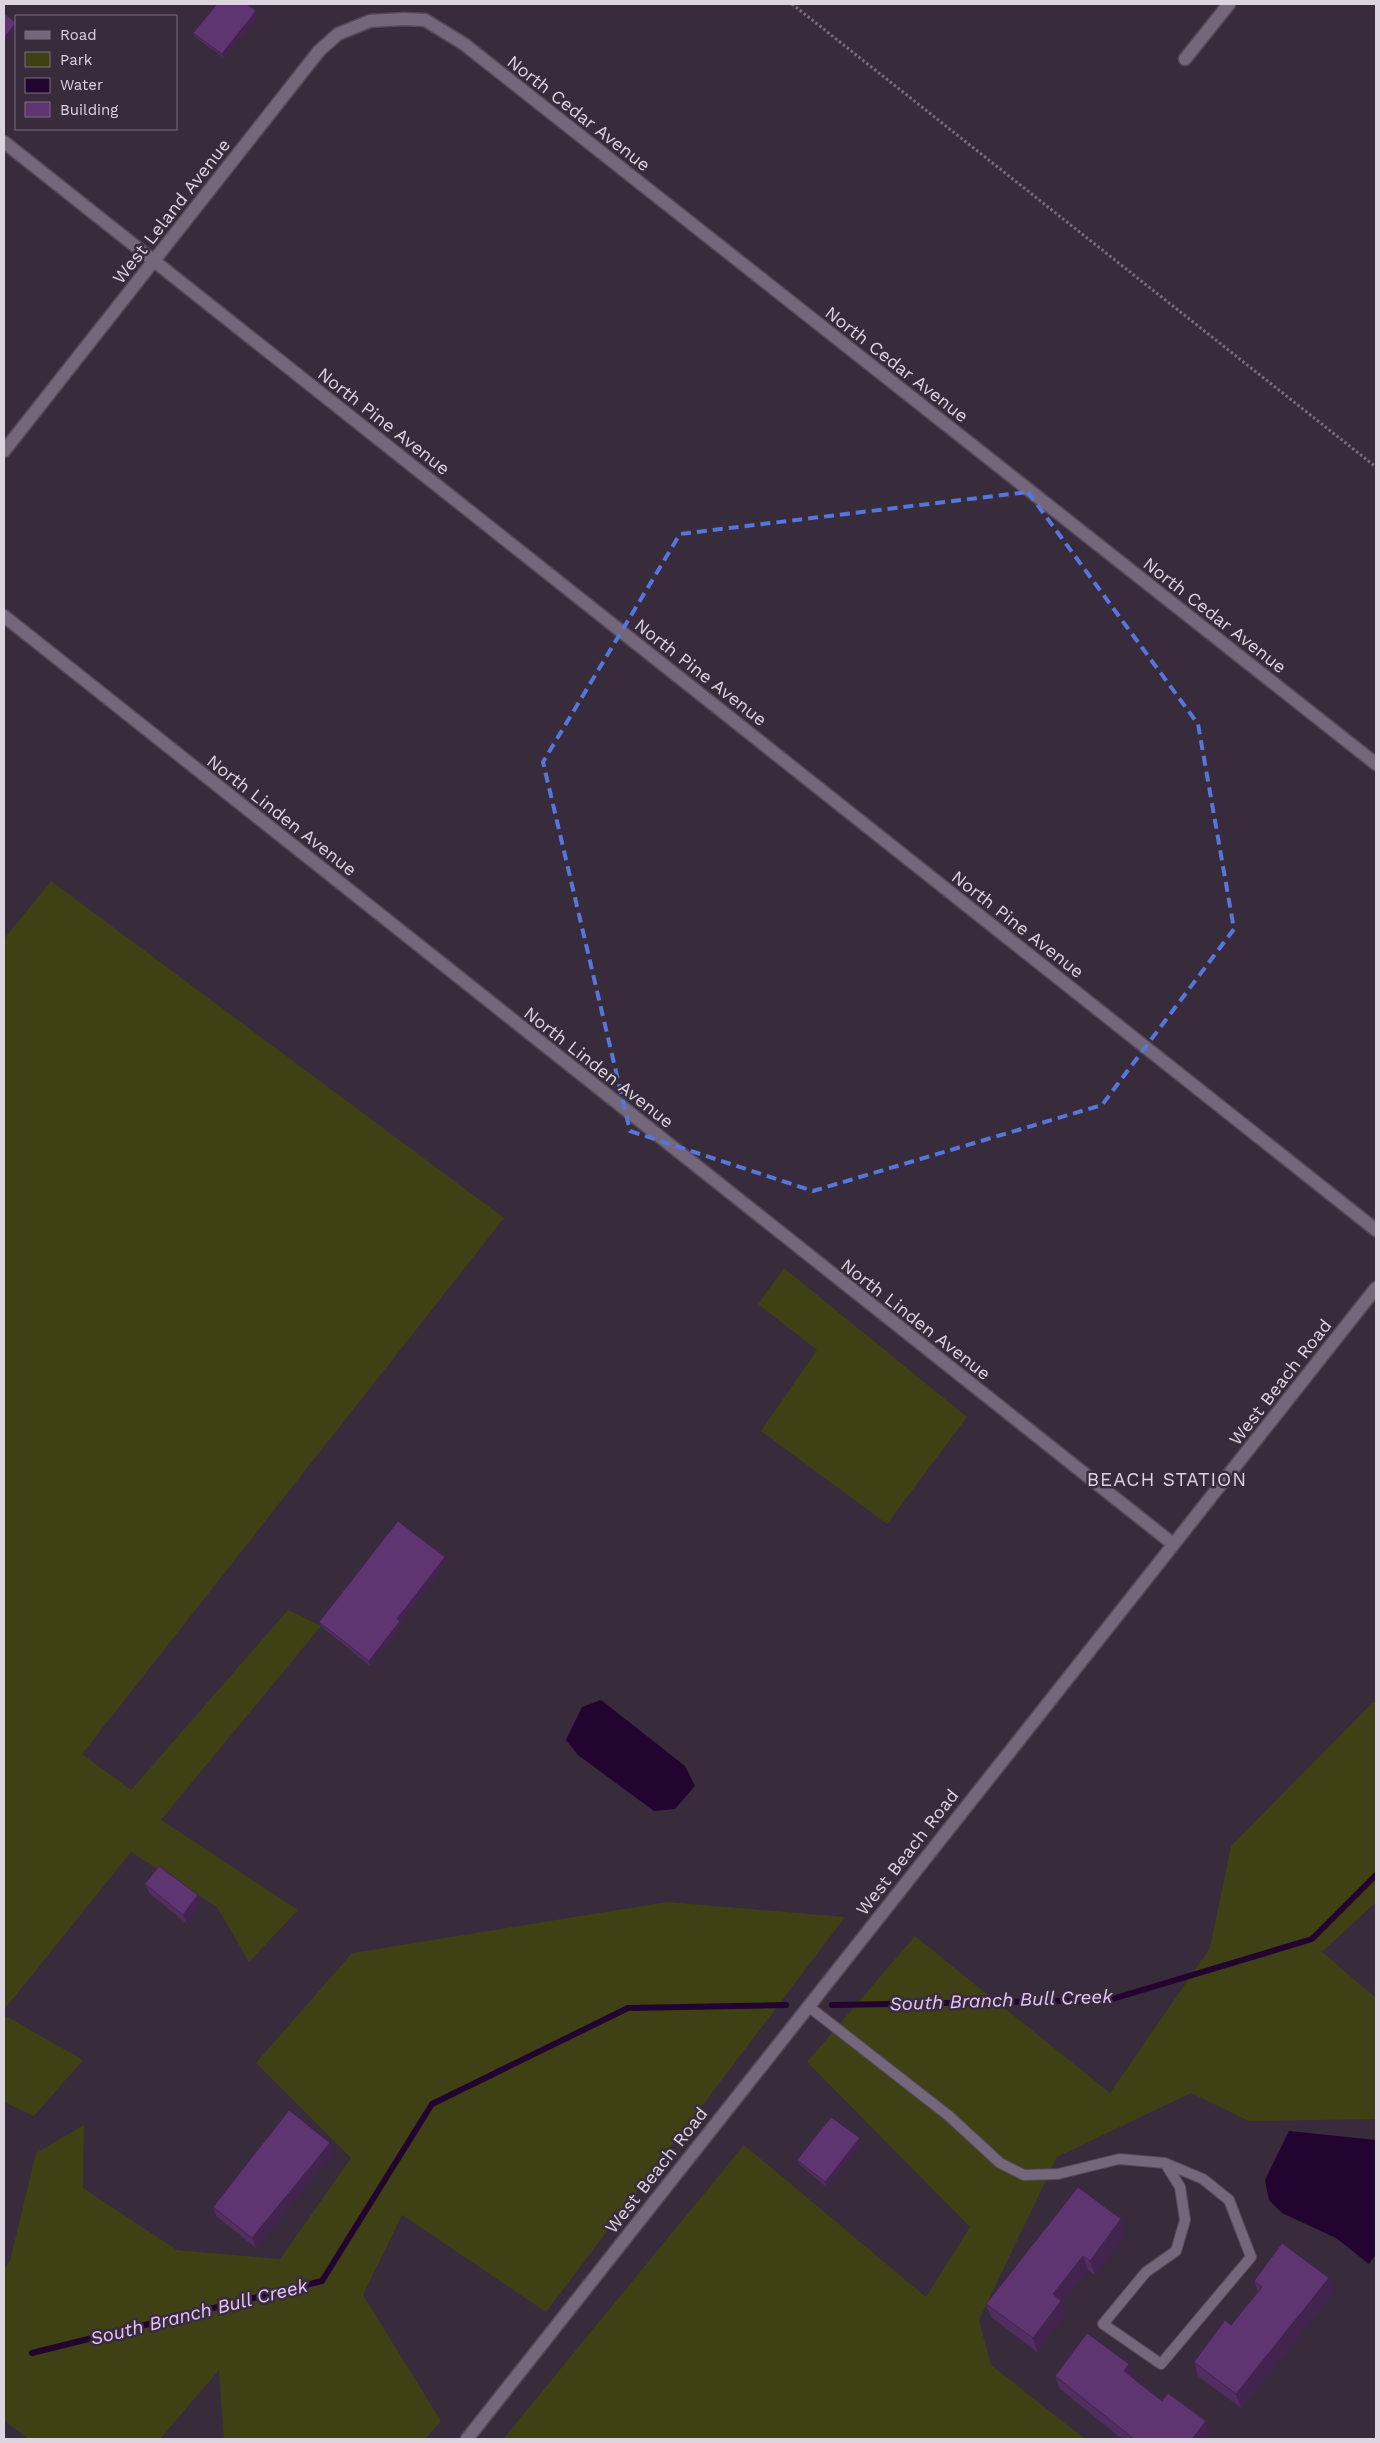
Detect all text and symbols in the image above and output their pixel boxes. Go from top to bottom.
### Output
legend [15,15,178,130]
text: Road [60,26,97,44]
text: Park [60,51,93,69]
street label: North Cedar Avenue [503,51,655,175]
text: Water [60,76,103,94]
text: Building [60,101,118,119]
street label: West Leland Avenue [108,134,234,288]
street label: North Cedar Avenue [821,302,973,426]
street label: North Pine Avenue [314,363,454,479]
street label: North Cedar Avenue [1139,553,1291,677]
street label: North Pine Avenue [631,614,771,730]
street label: North Linden Avenue [203,750,361,880]
street label: North Pine Avenue [948,866,1088,982]
street label: North Linden Avenue [520,1002,678,1132]
street label: North Linden Avenue [837,1254,995,1384]
street label: West Beach Road [1224,1315,1336,1449]
district label: BEACH STATION [1087,1468,1247,1491]
street label: West Beach Road [851,1785,963,1919]
water label: South Branch Bull Creek [889,1985,1114,2015]
street label: West Beach Road [600,2103,712,2237]
water label: South Branch Bull Creek [88,2274,311,2350]

